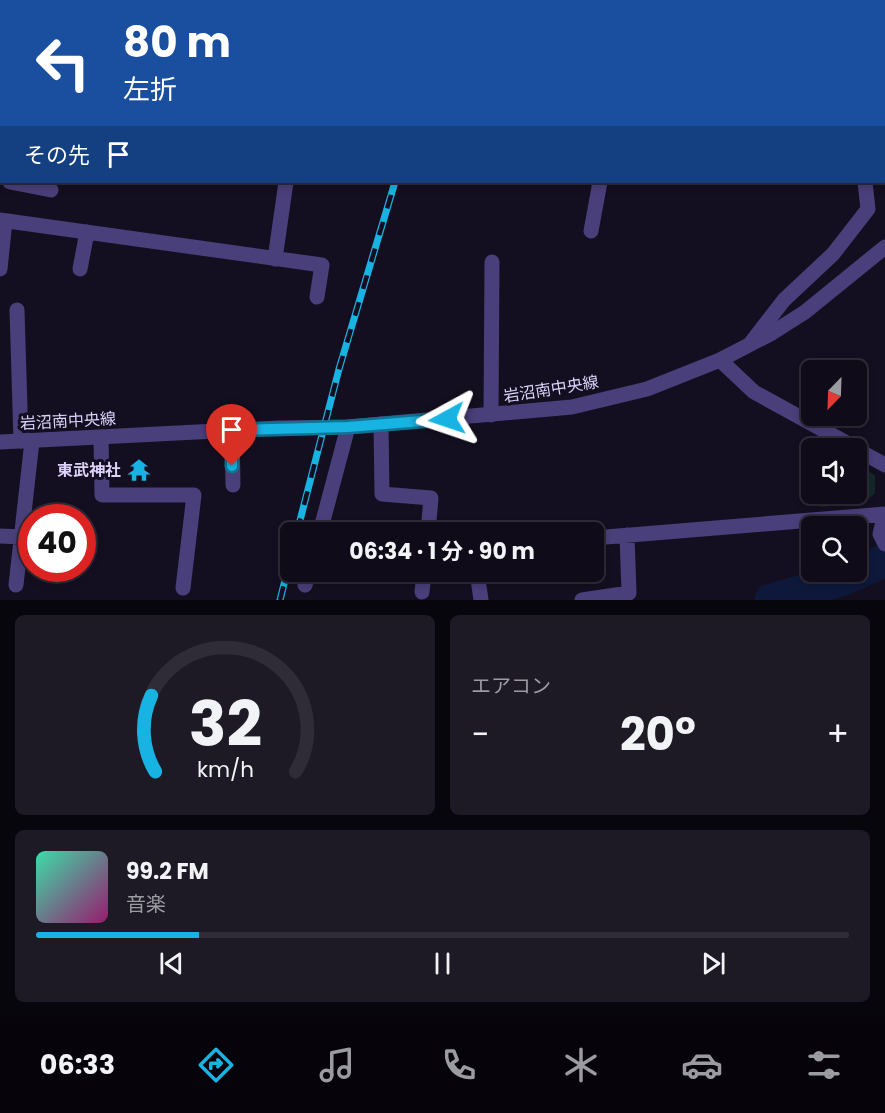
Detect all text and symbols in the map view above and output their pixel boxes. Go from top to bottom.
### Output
text: 80 m [123,13,231,72]
icon: left [24,24,102,102]
text: 左折 [123,71,177,108]
icon: arrive [102,138,135,171]
text: その先 [24,140,90,171]
north arrow [801,360,867,426]
map controls [801,360,867,582]
street label: 岩沼南中央線 [502,370,600,408]
position arrow [415,387,479,451]
pin [206,404,257,466]
street label: 岩沼南中央線 [19,407,117,435]
icon: arrive [215,413,248,446]
button: sound [801,438,867,504]
temple icon: 東武神社 [126,457,152,483]
place label: 東武神社 [57,459,121,482]
speed limit sign: 40 [18,504,96,582]
button: search [801,516,867,582]
text: 06:34 · 1 分 · 90 m [349,536,535,567]
text: エアコン [471,672,551,700]
text: 32 [188,680,262,768]
text: 20° [620,703,696,766]
text: − [471,711,489,758]
text: + [826,711,849,758]
text: km/h [196,754,254,785]
text: 99.2 FM [126,856,209,887]
text: 音楽 [126,890,166,918]
icon: previous [155,947,188,980]
icon: pause [426,947,459,980]
icon: next [697,947,730,980]
icon: directions [195,1044,237,1086]
icon: music [316,1044,358,1086]
icon: phone [438,1044,480,1086]
icon: climate [560,1044,602,1086]
icon: car [681,1044,723,1086]
icon: filters [803,1044,845,1086]
text: 06:33 [40,1046,115,1083]

